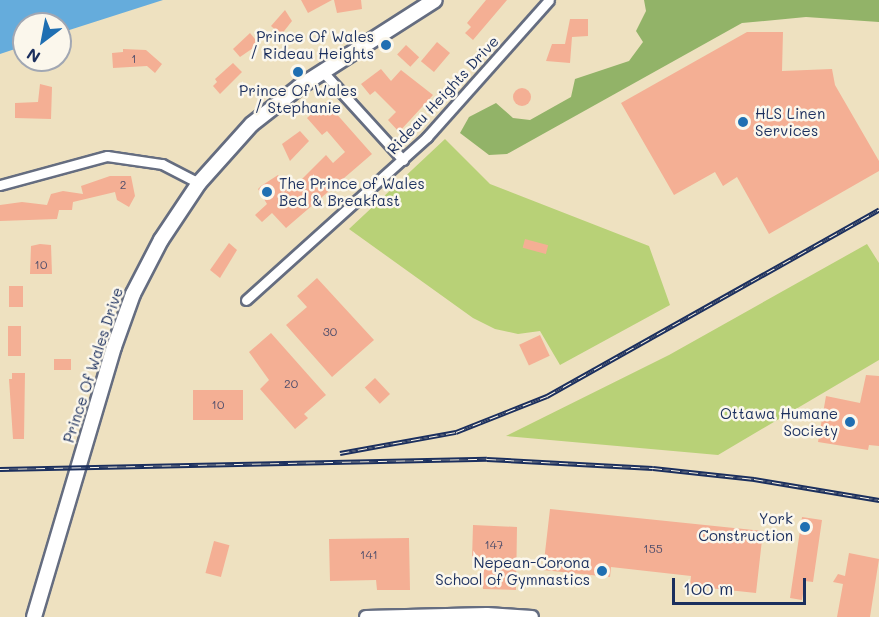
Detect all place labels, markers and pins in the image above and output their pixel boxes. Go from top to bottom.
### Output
place label: Prince Of Wales / Rideau Heights [250,27,374,62]
marker: Prince Of Wales / Rideau Heights [379,38,393,52]
marker: Prince Of Wales / Stephanie [291,65,305,79]
place label: Prince Of Wales / Stephanie [239,81,357,116]
place label: HLS Linen Services [755,104,825,139]
marker: HLS Linen Services [736,115,750,129]
place label: The Prince of Wales Bed & Breakfast [279,174,425,209]
marker: The Prince of Wales Bed & Breakfast [260,185,274,199]
place label: Ottawa Humane Society [720,404,838,439]
marker: Ottawa Humane Society [843,415,857,429]
place label: York Construction [698,509,793,544]
marker: York Construction [798,520,812,534]
place label: Nepean-Corona School of Gymnastics [435,553,590,588]
marker: Nepean-Corona School of Gymnastics [595,564,609,578]

